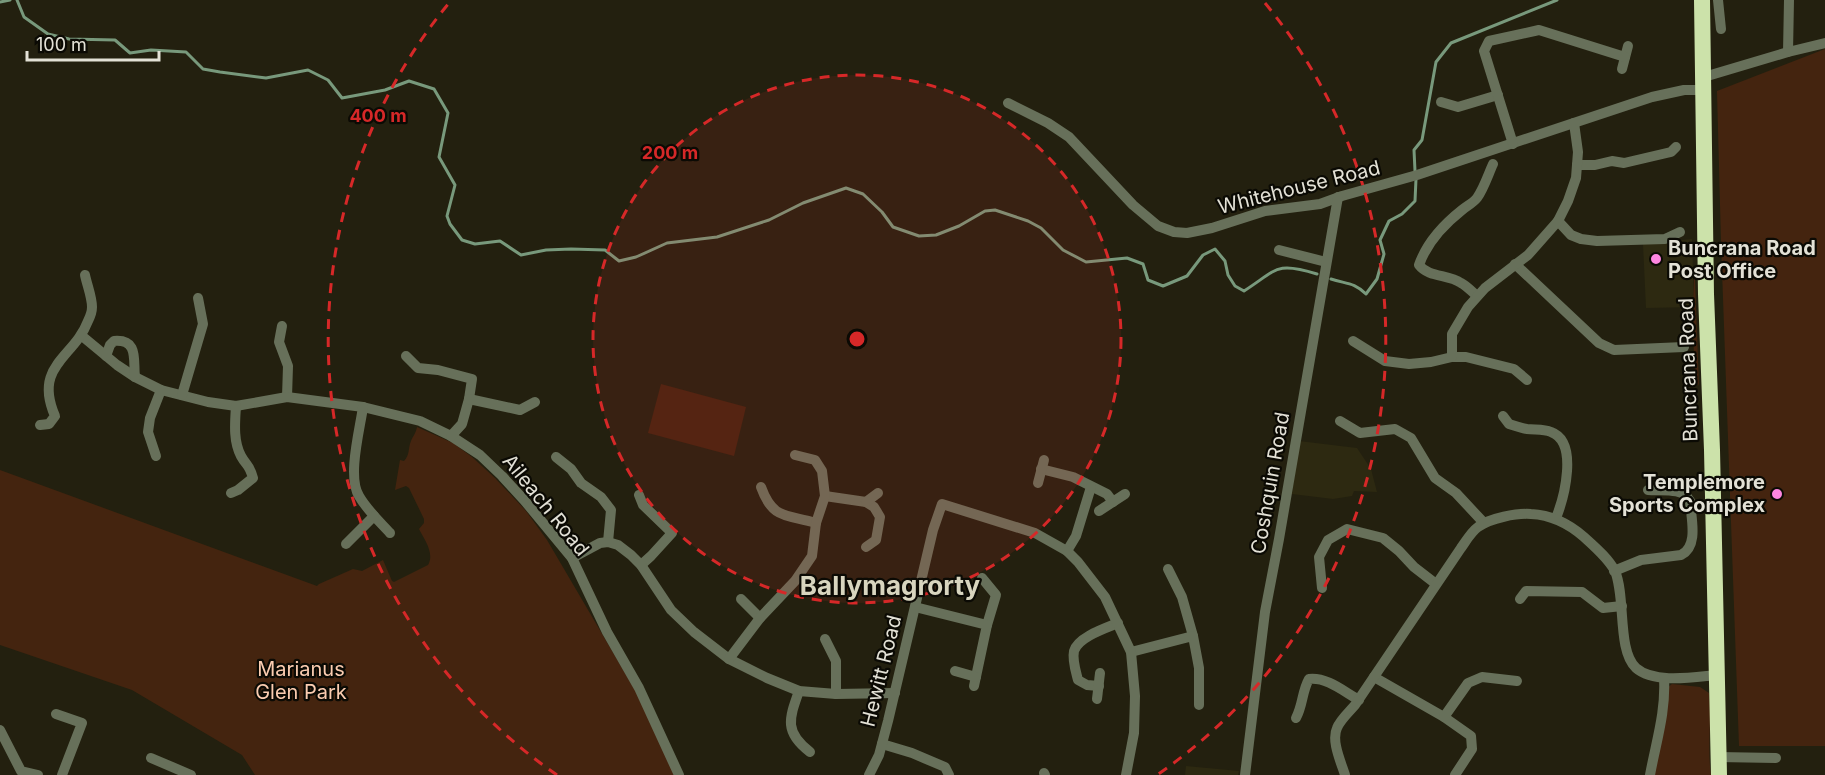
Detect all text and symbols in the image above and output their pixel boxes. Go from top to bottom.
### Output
scale bar [27,24,159,62]
text: 100 m [36,34,87,55]
text: 400 m [349,105,407,126]
text: 200 m [642,142,698,163]
street label: Whitehouse Road [1216,155,1382,219]
place label: Buncrana Road Post Office [1668,236,1816,283]
marker: Buncrana Road Post Office [1649,252,1663,266]
street label: Buncrana Road [1673,298,1703,442]
centre of rings [847,329,867,349]
street label: Coshquin Road [1246,410,1294,556]
street label: Aileach Road [498,449,594,561]
place label: Templemore Sports Complex [1609,470,1765,517]
marker: Templemore Sports Complex [1770,487,1784,501]
district label: Ballymagrorty [800,570,980,601]
street label: Hewitt Road [856,613,906,729]
park label: Marianus Glen Park [255,657,347,704]

